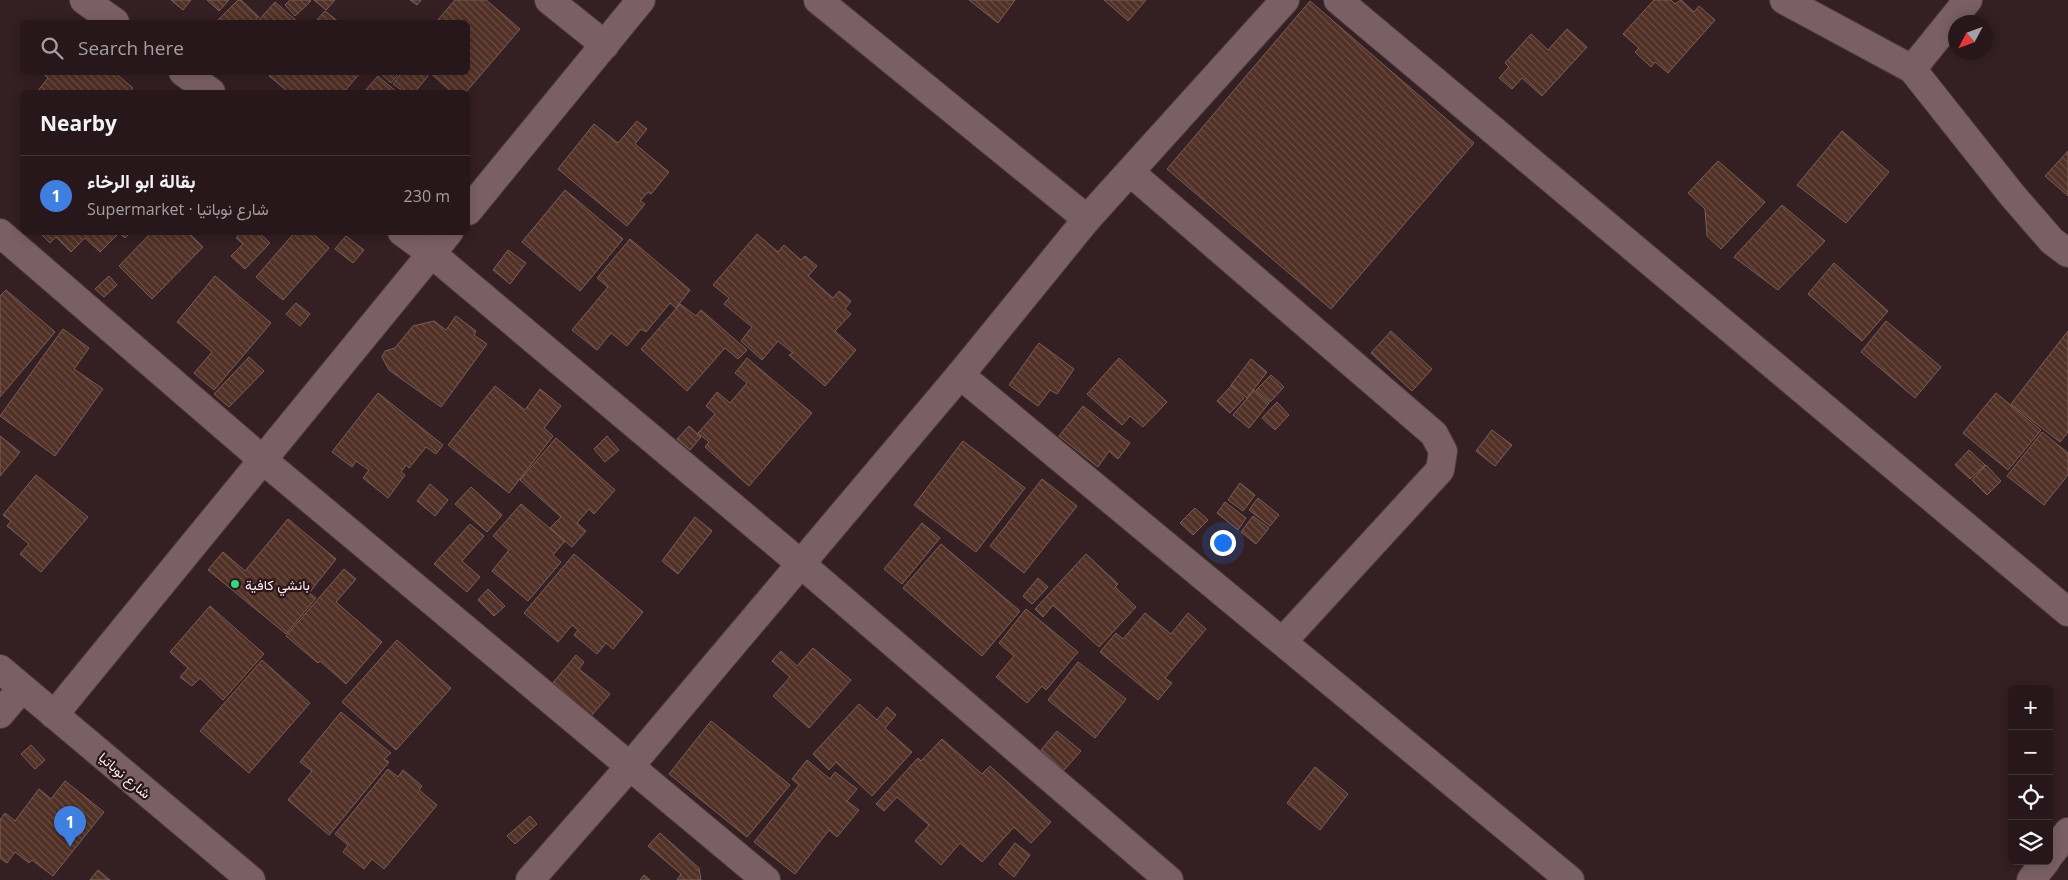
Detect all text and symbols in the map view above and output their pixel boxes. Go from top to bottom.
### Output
north arrow [1948,15,1993,60]
search box [20,20,470,75]
icon: search [38,34,66,62]
text: Search here [78,35,184,61]
text: Nearby [40,109,117,137]
text: بقالة ابو الرخاء [87,168,195,194]
text: 1 [51,185,61,207]
text: 230 m [404,185,450,207]
text: Supermarket · شارع نوباتيا [87,198,269,220]
your location [1210,530,1236,556]
place label: بانشي كافية [245,575,310,597]
marker: بانشي كافية [229,578,241,590]
map controls [2008,685,2053,865]
button: + [2008,685,2053,730]
button: − [2008,730,2053,775]
street label: شارع نوباتيا [94,748,155,804]
button: locate [2008,775,2053,820]
pin: 1 [54,806,86,847]
button: layers [2008,820,2053,865]

